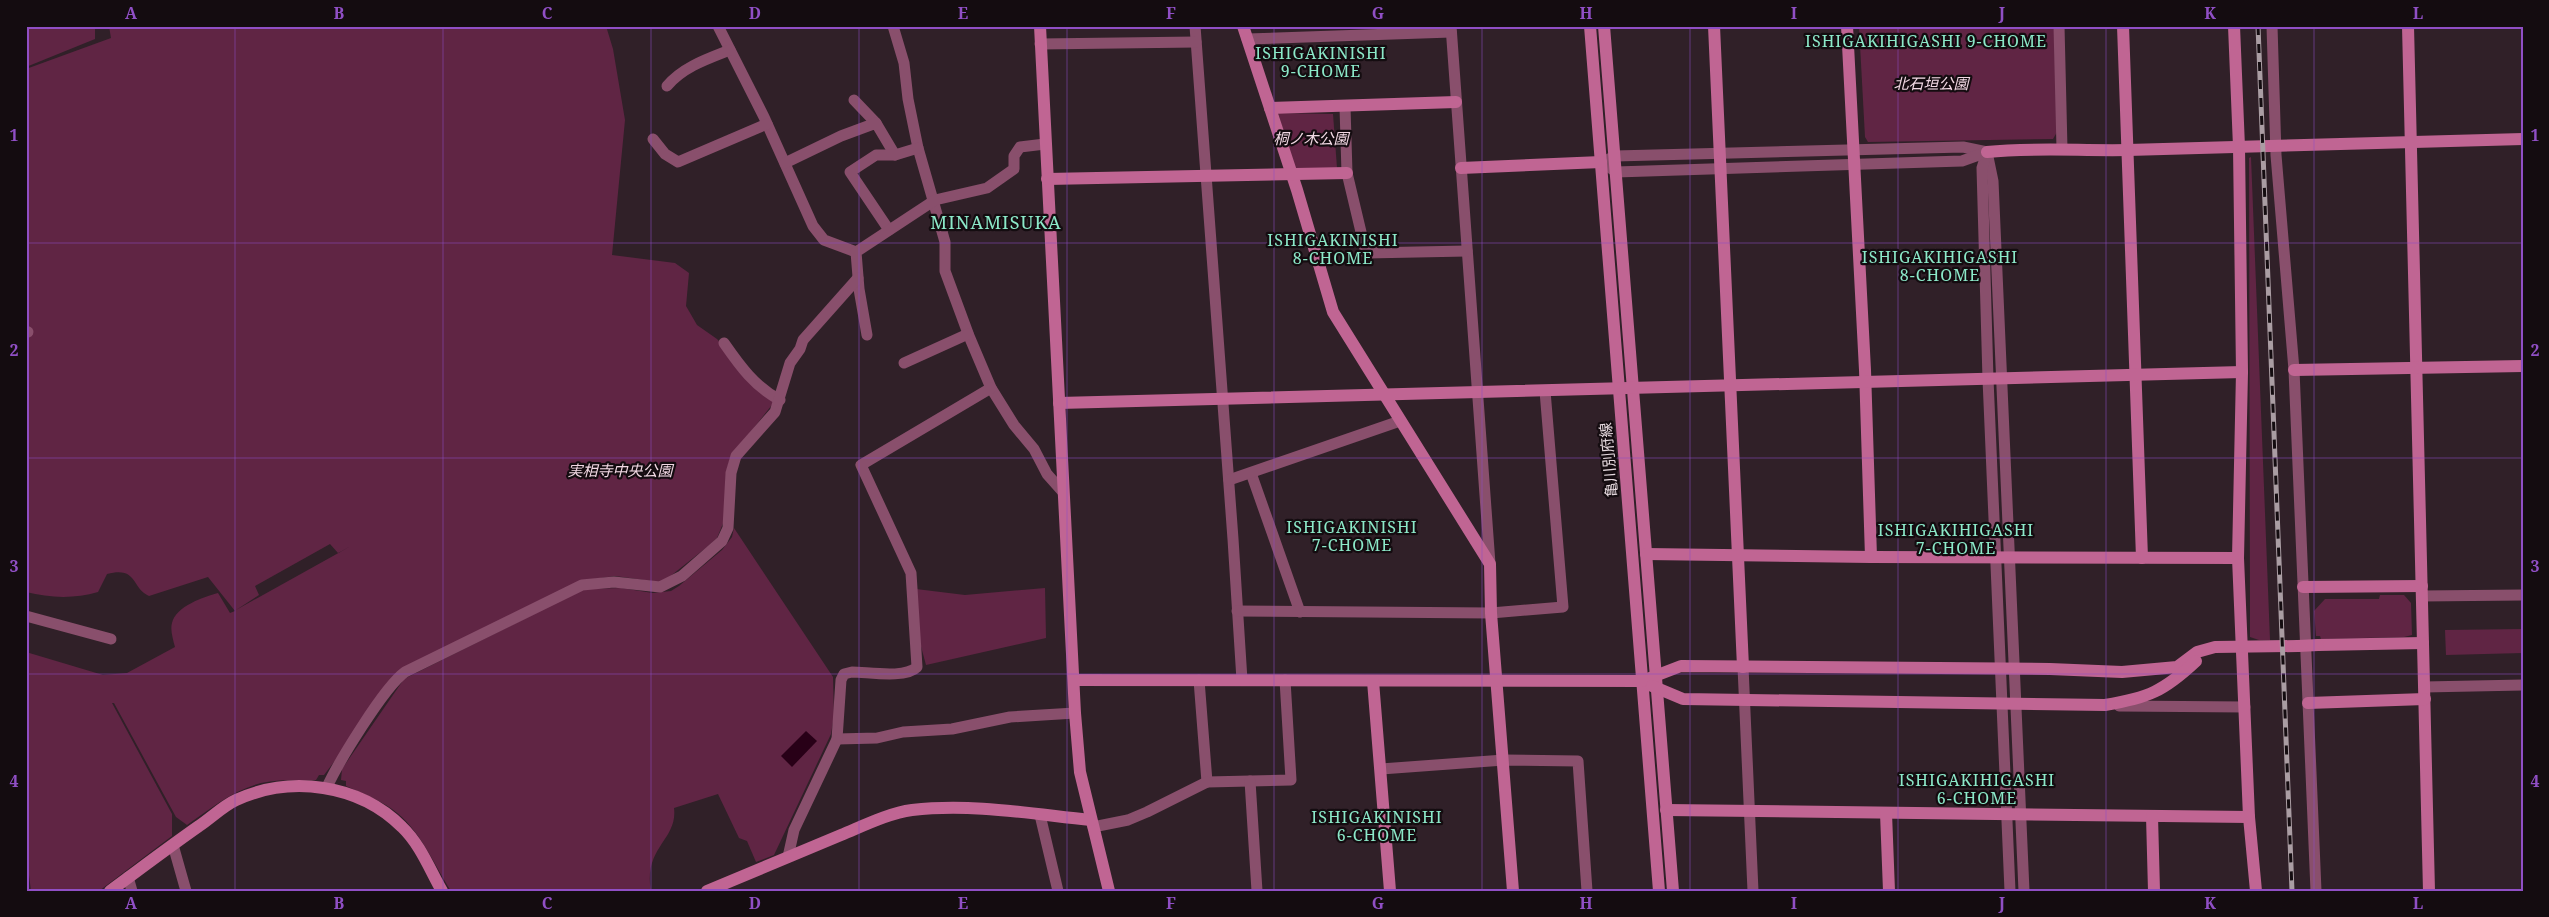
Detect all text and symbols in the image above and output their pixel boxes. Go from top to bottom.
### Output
text: A [125,2,138,24]
text: B [334,2,345,24]
text: C [542,2,553,24]
text: D [749,2,761,24]
text: E [958,2,968,24]
text: F [1166,2,1176,24]
text: G [1372,2,1384,24]
text: H [1579,2,1593,24]
text: I [1791,2,1797,24]
text: J [1998,2,2006,24]
text: K [2204,2,2216,24]
text: L [2413,2,2423,24]
district label: ISHIGAKIHIGASHI 9-CHOME [1805,30,2047,52]
district label: ISHIGAKINISHI 9-CHOME [1255,42,1387,82]
park label: 北石垣公園 [1893,73,1970,93]
text: 1 [9,124,19,146]
text: 1 [2530,124,2540,146]
park label: 桐ノ木公園 [1273,128,1350,148]
district label: MINAMISUKA [930,210,1062,234]
district label: ISHIGAKINISHI 8-CHOME [1267,229,1399,269]
district label: ISHIGAKIHIGASHI 8-CHOME [1862,246,2018,286]
text: 2 [9,339,19,361]
text: 2 [2530,339,2540,361]
street label: 亀川別府線 [1595,422,1621,498]
park label: 実相寺中央公園 [567,460,674,480]
district label: ISHIGAKINISHI 7-CHOME [1286,516,1418,556]
district label: ISHIGAKIHIGASHI 7-CHOME [1878,519,2034,559]
text: 3 [9,555,19,577]
text: 3 [2530,555,2540,577]
district label: ISHIGAKIHIGASHI 6-CHOME [1899,769,2055,809]
text: 4 [9,770,19,792]
text: 4 [2530,770,2540,792]
district label: ISHIGAKINISHI 6-CHOME [1311,806,1443,846]
text: A [125,892,138,914]
text: B [334,892,345,914]
text: C [542,892,553,914]
text: D [749,892,761,914]
text: E [958,892,968,914]
text: F [1166,892,1176,914]
text: G [1372,892,1384,914]
text: H [1579,892,1593,914]
text: I [1791,892,1797,914]
text: J [1998,892,2006,914]
text: K [2204,892,2216,914]
text: L [2413,892,2423,914]

